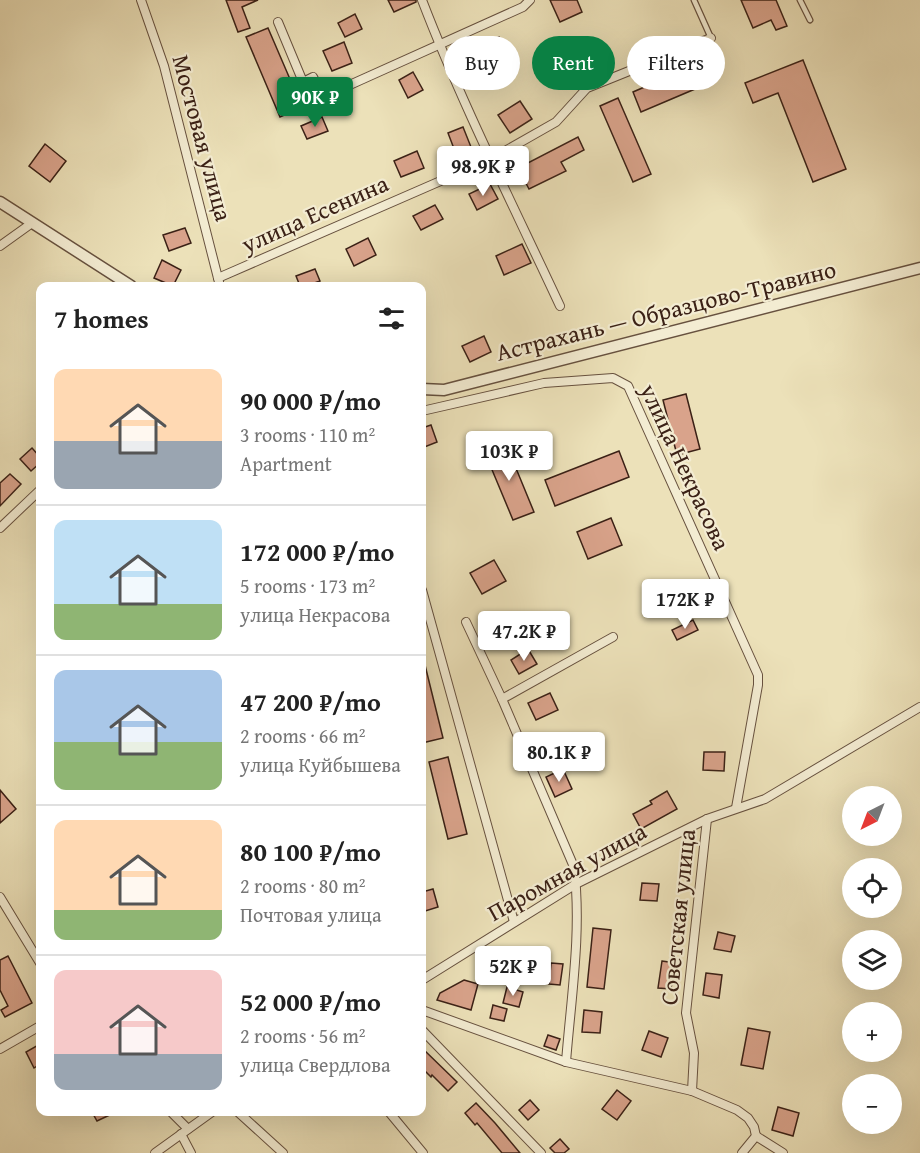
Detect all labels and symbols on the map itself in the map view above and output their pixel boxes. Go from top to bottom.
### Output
street label: Мостовая улица [163,51,242,225]
pin: 90K ₽ [273,77,357,128]
pin: 98.9K ₽ [428,146,538,197]
street label: улица Есенина [235,165,394,262]
street label: Астрахань — Образцово-Травино [492,251,839,370]
street label: улица Некрасова [631,377,740,556]
pin: 103K ₽ [460,431,558,482]
pin: 172K ₽ [636,579,734,630]
pin: 47.2K ₽ [469,611,579,662]
pin: 80.1K ₽ [504,732,614,783]
north arrow [842,786,902,846]
street label: Паромная улица [481,813,653,930]
street label: Советская улица [651,827,704,1007]
pin: 52K ₽ [471,946,555,997]

